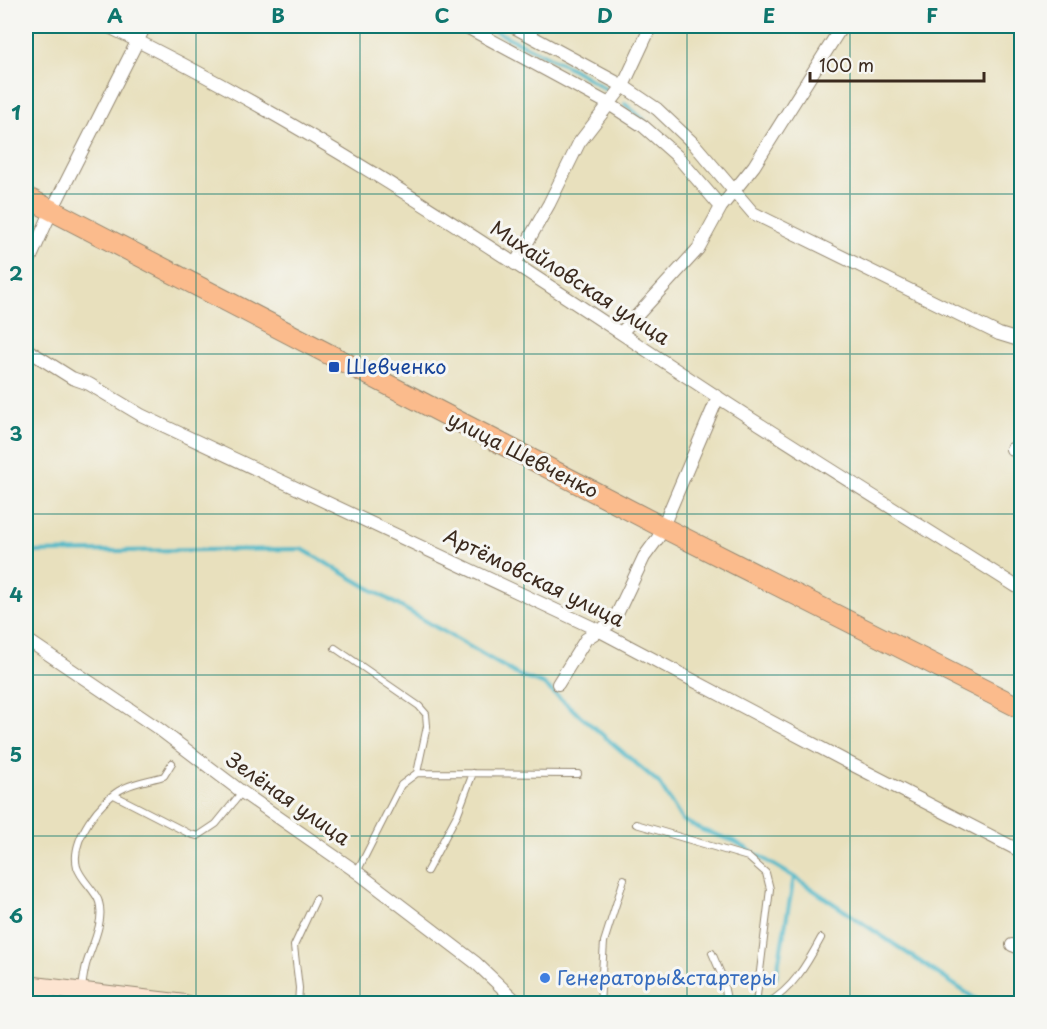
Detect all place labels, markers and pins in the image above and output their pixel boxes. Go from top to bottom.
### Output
place label: Шевченко [346,351,446,381]
marker: Шевченко [327,360,341,374]
place label: Генераторы&стартеры [557,962,777,992]
marker: Генераторы&стартеры [538,971,552,985]

